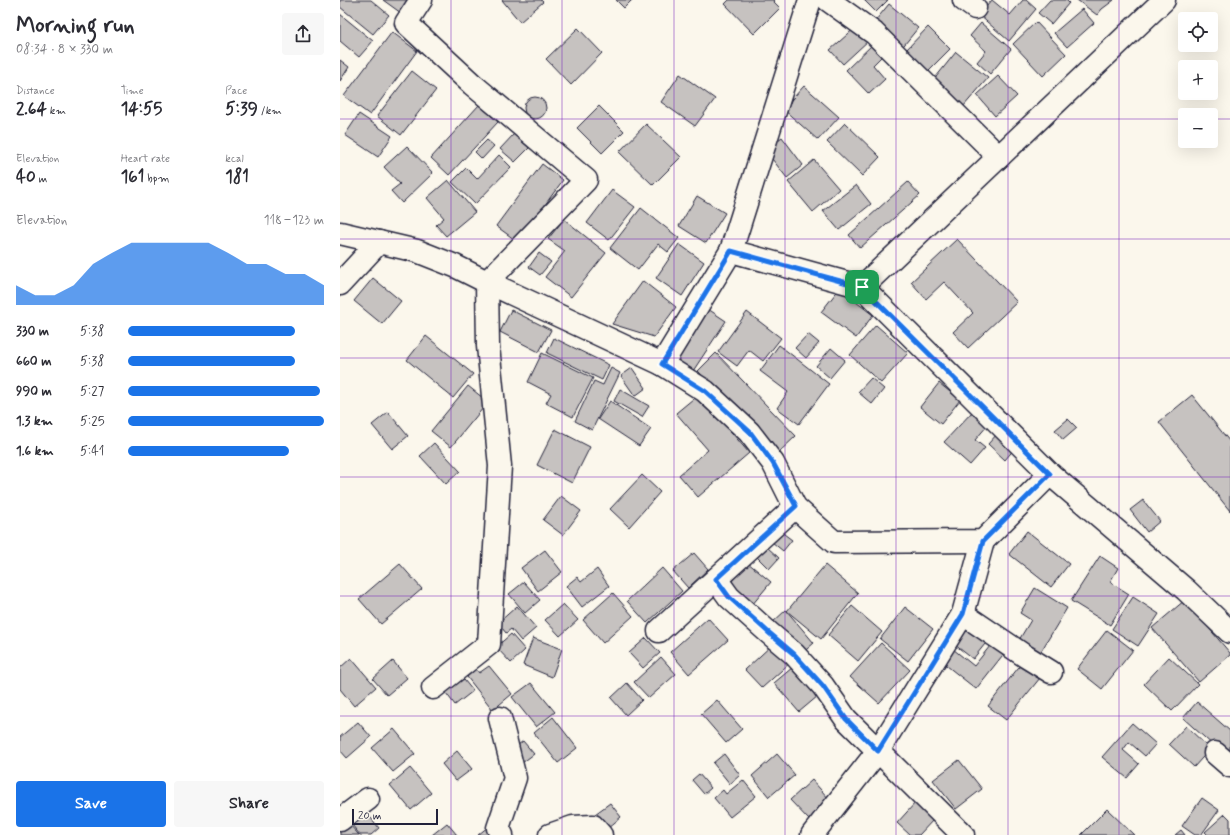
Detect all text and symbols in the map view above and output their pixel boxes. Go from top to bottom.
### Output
text: Morning run [16,12,135,40]
map controls [1178,12,1218,148]
button: locate [1178,12,1218,52]
button: share [282,13,324,55]
text: 08:34 · 8 × 330 m [16,41,113,58]
button: + [1178,60,1218,100]
text: Distance [16,84,55,98]
text: Time [121,84,144,98]
text: Pace [225,84,247,98]
text: 2.64 [16,98,47,120]
text: 14:55 [121,98,162,120]
text: 5:39 [225,98,258,120]
text: km [47,104,66,118]
text: /km [258,104,282,118]
button: − [1178,108,1218,148]
text: Elevation [16,152,59,166]
text: Heart rate [121,152,170,166]
text: kcal [225,152,244,166]
text: 40 [16,166,36,188]
text: 161 [121,166,144,188]
text: 181 [225,166,249,188]
text: m [36,172,47,186]
text: bpm [144,172,169,186]
text: Elevation [16,212,67,229]
text: 118–123 m [264,212,324,229]
pin [845,270,879,304]
icon: arrive [851,276,873,298]
text: 330 m [16,323,49,340]
text: 5:38 [80,323,104,340]
text: 660 m [16,353,52,370]
text: 5:38 [80,353,104,370]
text: 990 m [16,383,52,400]
text: 5:27 [80,383,104,400]
text: 1.3 km [16,413,53,430]
text: 5:25 [80,413,105,430]
text: 1.6 km [16,443,54,460]
text: 5:41 [80,443,104,460]
button: Save [16,781,166,827]
button: Share [174,781,324,827]
scale bar [352,807,438,826]
text: 20 m [358,809,381,823]

